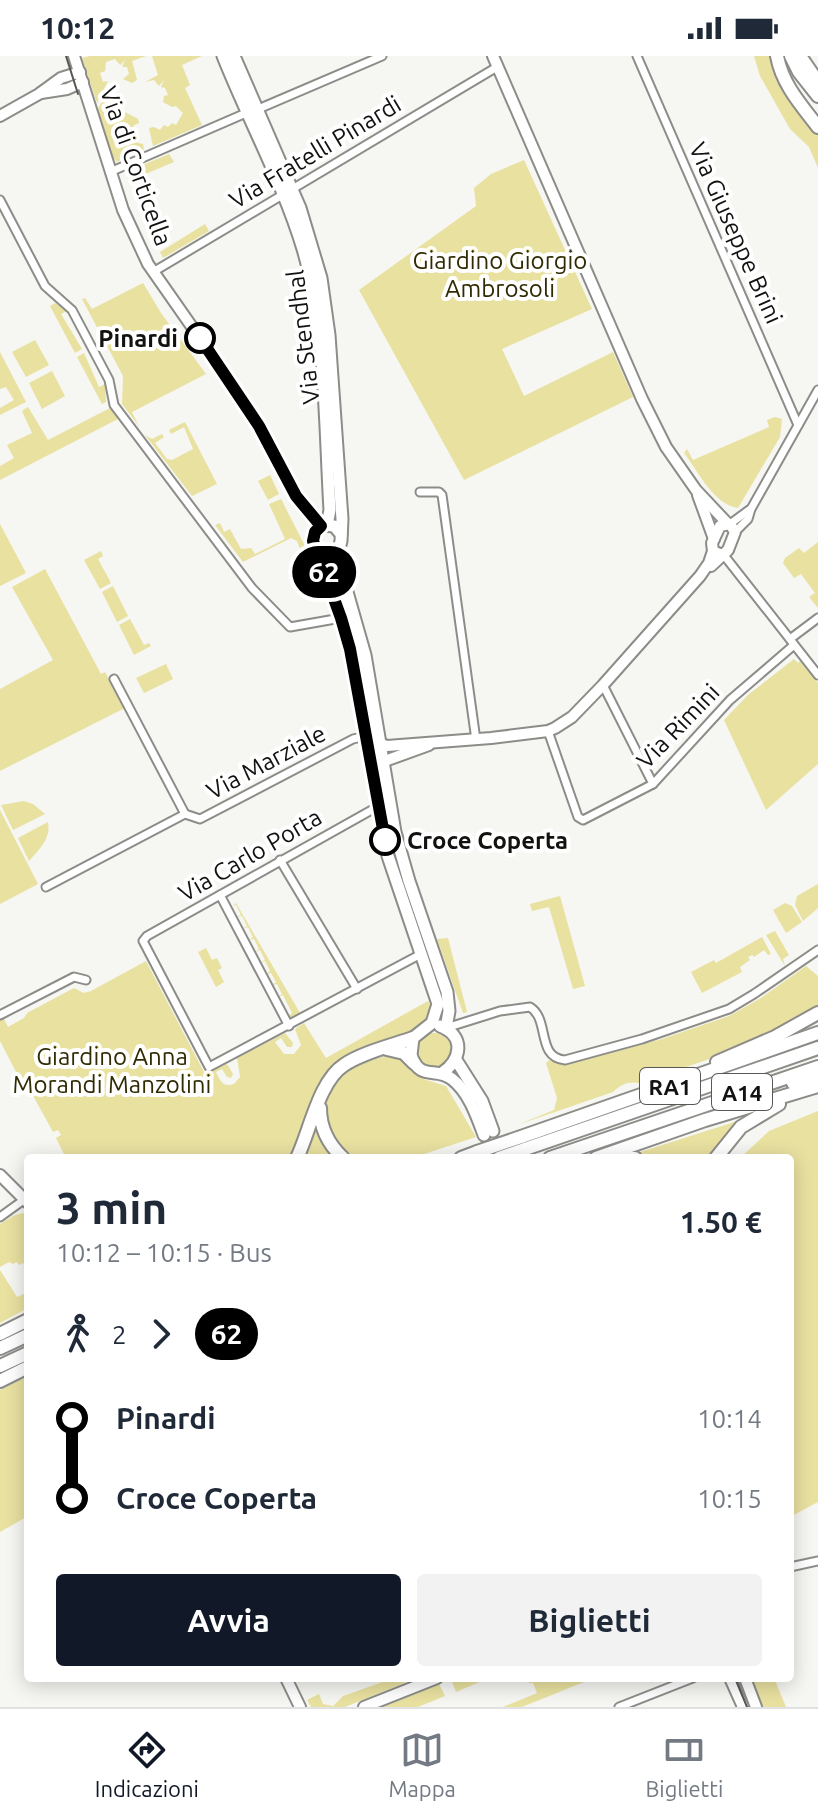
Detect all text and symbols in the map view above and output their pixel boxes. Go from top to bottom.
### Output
text: 10:12 [40,11,115,45]
street label: Via di Corticella [95,83,177,249]
street label: Via Fratelli Pinardi [224,90,406,214]
street label: Via Giuseppe Brini [684,138,788,328]
park label: Giardino Giorgio Ambrosoli [413,247,587,302]
street label: Via Stendhal [281,268,325,406]
marker: Pinardi [185,323,215,353]
place label: Pinardi [98,325,178,352]
line badge: 62 [288,546,360,598]
text: 62 [308,556,340,587]
street label: Via Rimini [631,678,725,774]
street label: Via Marziale [202,719,330,805]
street label: Via Carlo Porta [174,803,326,907]
marker: Croce Coperta [370,825,400,855]
place label: Croce Coperta [407,827,568,854]
park label: Giardino Anna Morandi Manzolini [13,1043,211,1098]
road number: RA1 [640,1068,700,1104]
road number: A14 [712,1074,772,1110]
text: 3 min [56,1183,167,1232]
text: 1.50 € [680,1205,762,1239]
text: 10:12 – 10:15 · Bus [56,1238,272,1267]
icon: walk [56,1312,100,1356]
icon: forward [139,1312,183,1356]
text: 62 [211,1318,242,1349]
text: 2 [112,1320,127,1349]
text: Pinardi [116,1401,216,1435]
text: 10:14 [697,1404,762,1433]
text: Croce Coperta [116,1481,317,1515]
text: 10:15 [697,1484,762,1513]
button: Avvia [56,1574,401,1666]
button: Biglietti [417,1574,762,1666]
tab: Indicazioni [95,1728,199,1801]
tab: Mappa [388,1728,456,1801]
tab: Biglietti [645,1728,723,1801]

